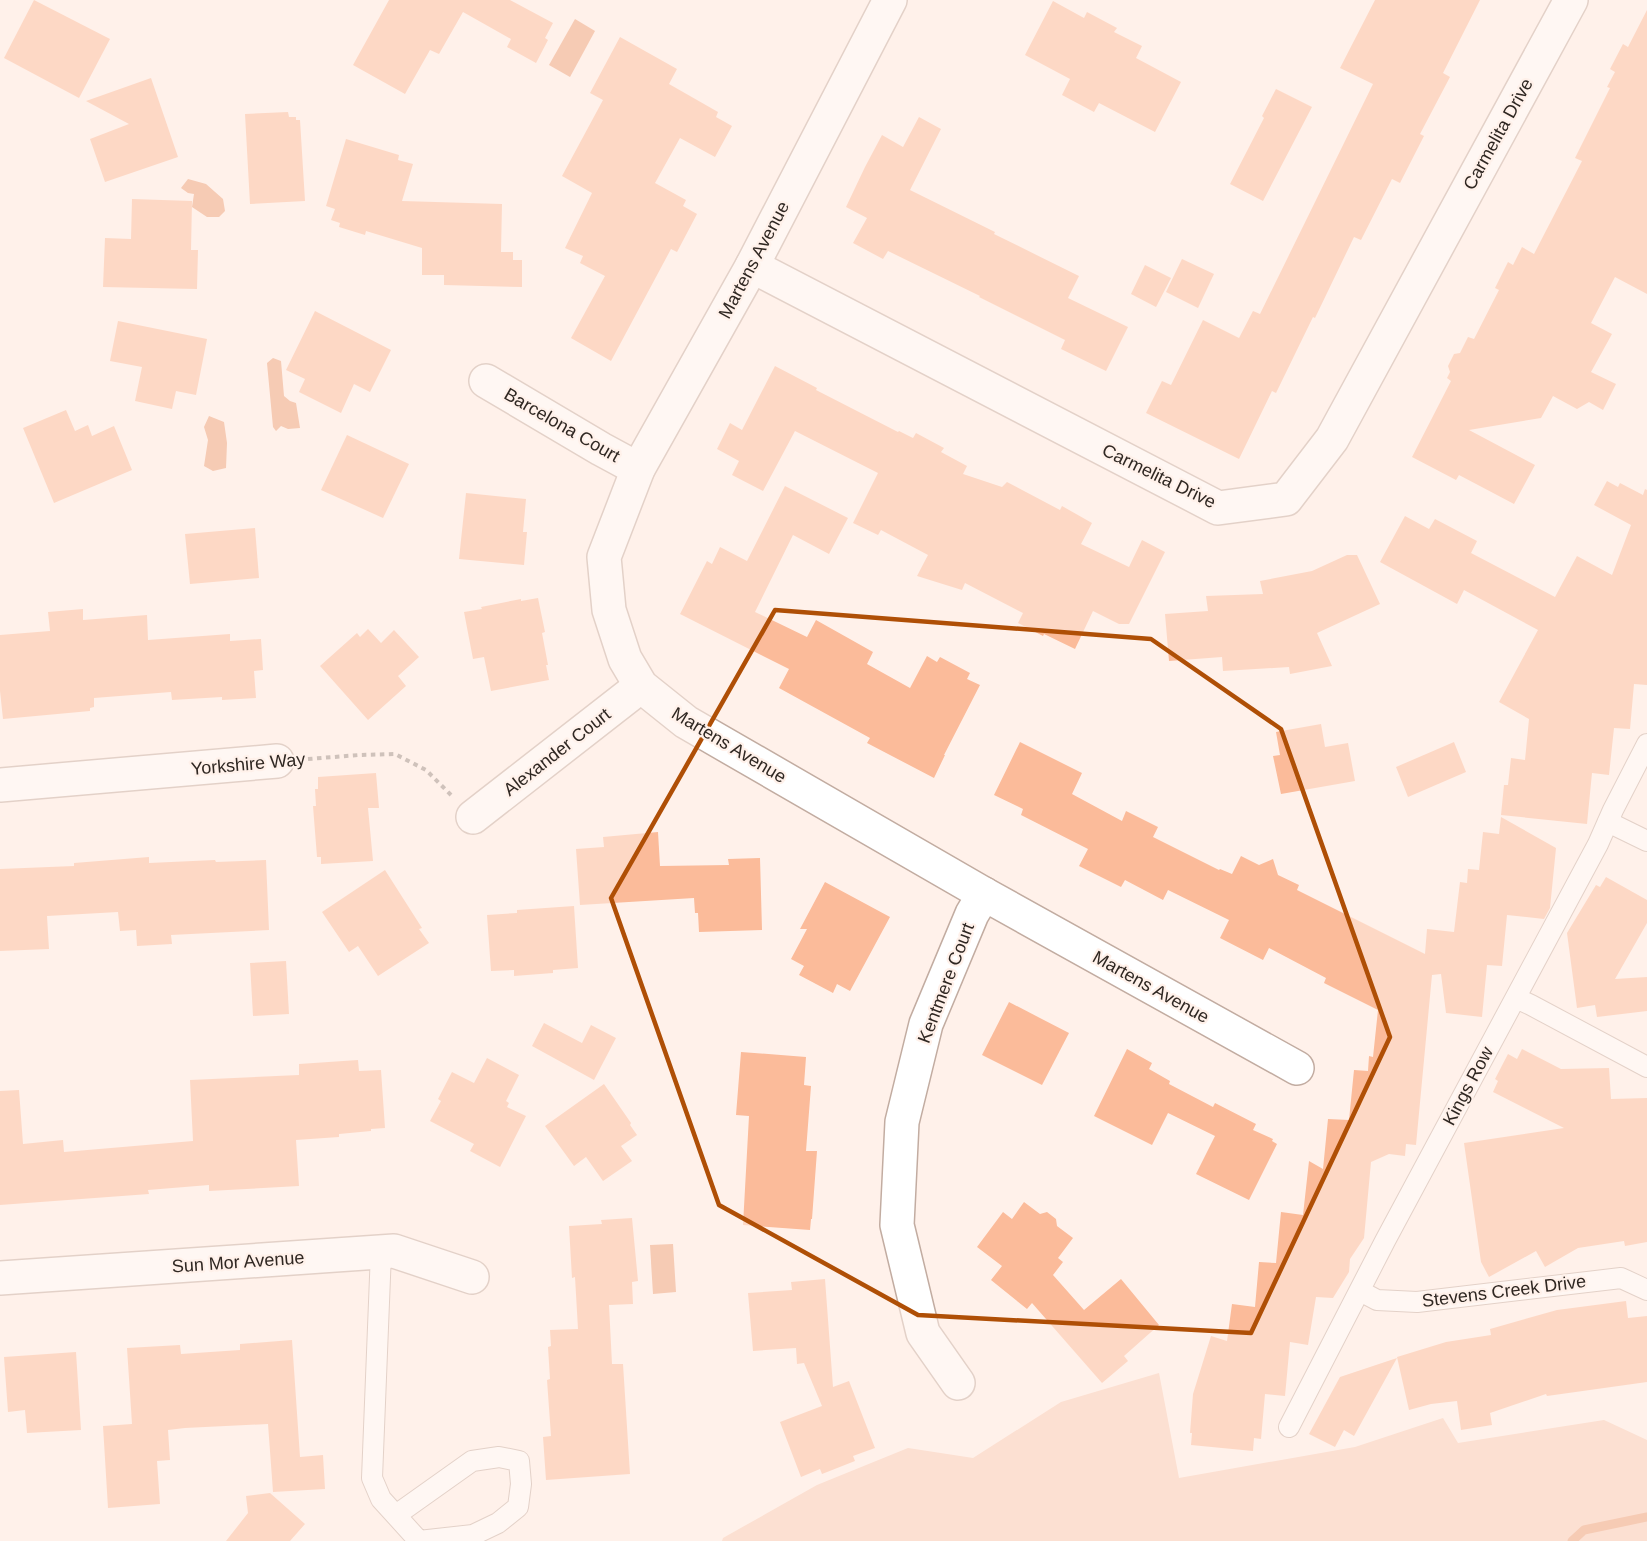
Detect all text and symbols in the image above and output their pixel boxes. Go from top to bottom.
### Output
street label: Carmelita Drive [1459,75,1537,193]
street label: Martens Avenue [715,198,793,322]
street label: Barcelona Court [501,384,623,466]
street label: Carmelita Drive [1099,440,1219,512]
street label: Martens Avenue [668,703,790,787]
street label: Alexander Court [500,704,614,800]
street label: Yorkshire Way [190,749,306,779]
street label: Kentmere Court [914,920,978,1046]
street label: Martens Avenue [1089,947,1213,1027]
street label: Kings Row [1439,1042,1497,1129]
street label: Sun Mor Avenue [171,1247,305,1277]
street label: Stevens Creek Drive [1421,1271,1587,1311]

